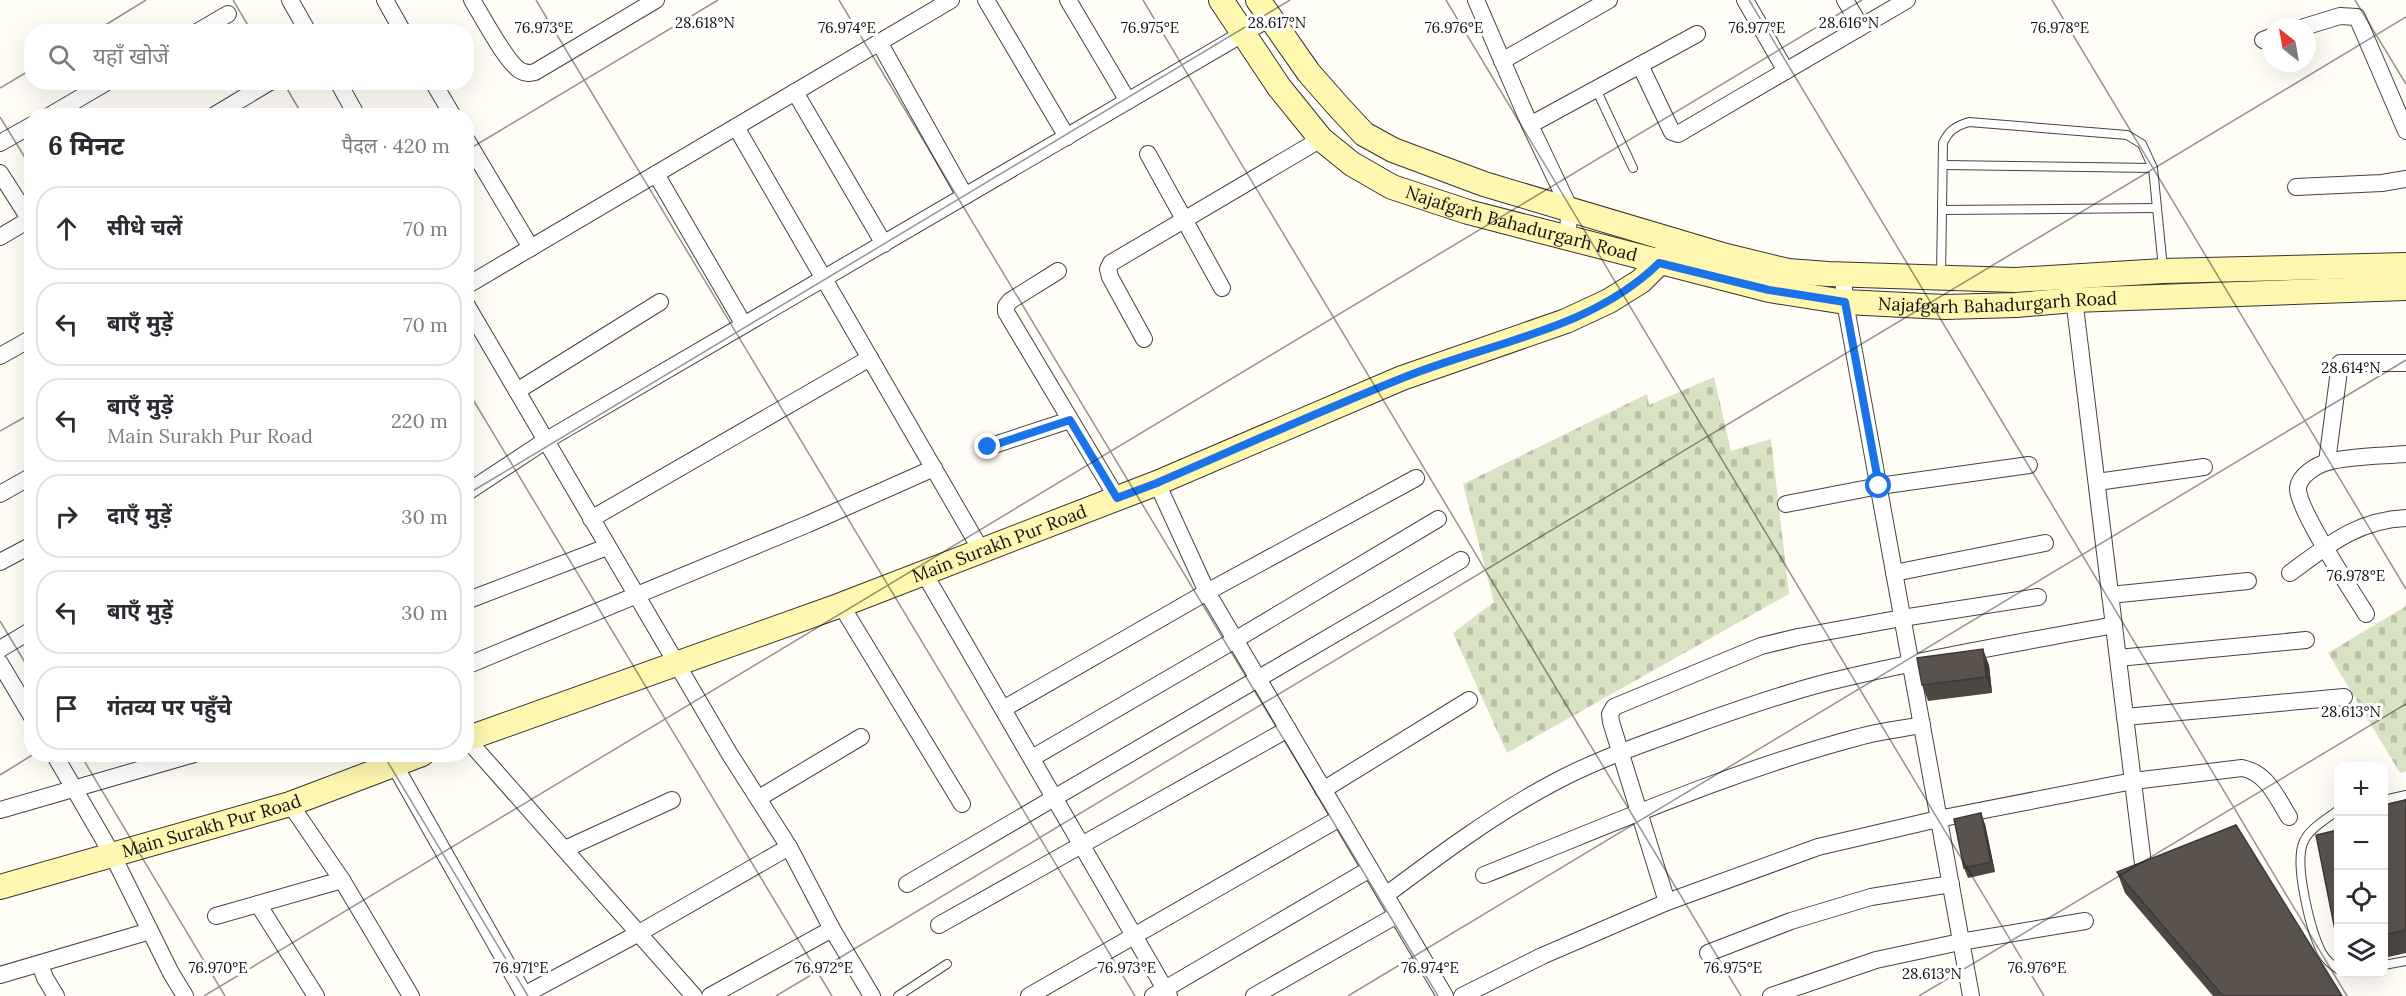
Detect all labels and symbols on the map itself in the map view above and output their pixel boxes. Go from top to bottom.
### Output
text: 28.618°N [675,13,735,32]
text: 28.617°N [1248,13,1306,32]
text: 28.616°N [1819,13,1879,32]
text: 76.973°E [515,18,573,37]
text: 76.974°E [818,18,876,37]
text: 76.975°E [1121,18,1179,37]
text: 76.976°E [1425,18,1483,37]
text: 76.977°E [1729,18,1785,37]
text: 76.978°E [2031,18,2089,37]
north arrow [2262,18,2316,72]
street label: Najafgarh Bahadurgarh Road [1403,180,1640,266]
street label: Najafgarh Bahadurgarh Road [1877,286,2118,318]
text: 28.614°N [2321,358,2381,377]
route end [974,433,1000,459]
route start [1865,472,1891,498]
street label: Main Surakh Pur Road [908,499,1090,588]
text: 76.978°E [2327,566,2385,585]
text: 28.613°N [2321,702,2381,721]
street label: Main Surakh Pur Road [119,789,305,863]
text: 76.970°E [188,958,248,977]
text: 76.971°E [493,958,549,977]
text: 76.972°E [795,958,853,977]
text: 76.973°E [1098,958,1156,977]
text: 76.974°E [1401,958,1459,977]
text: 76.975°E [1704,958,1762,977]
text: 76.976°E [2008,958,2066,977]
text: 28.613°N [1902,964,1962,983]

